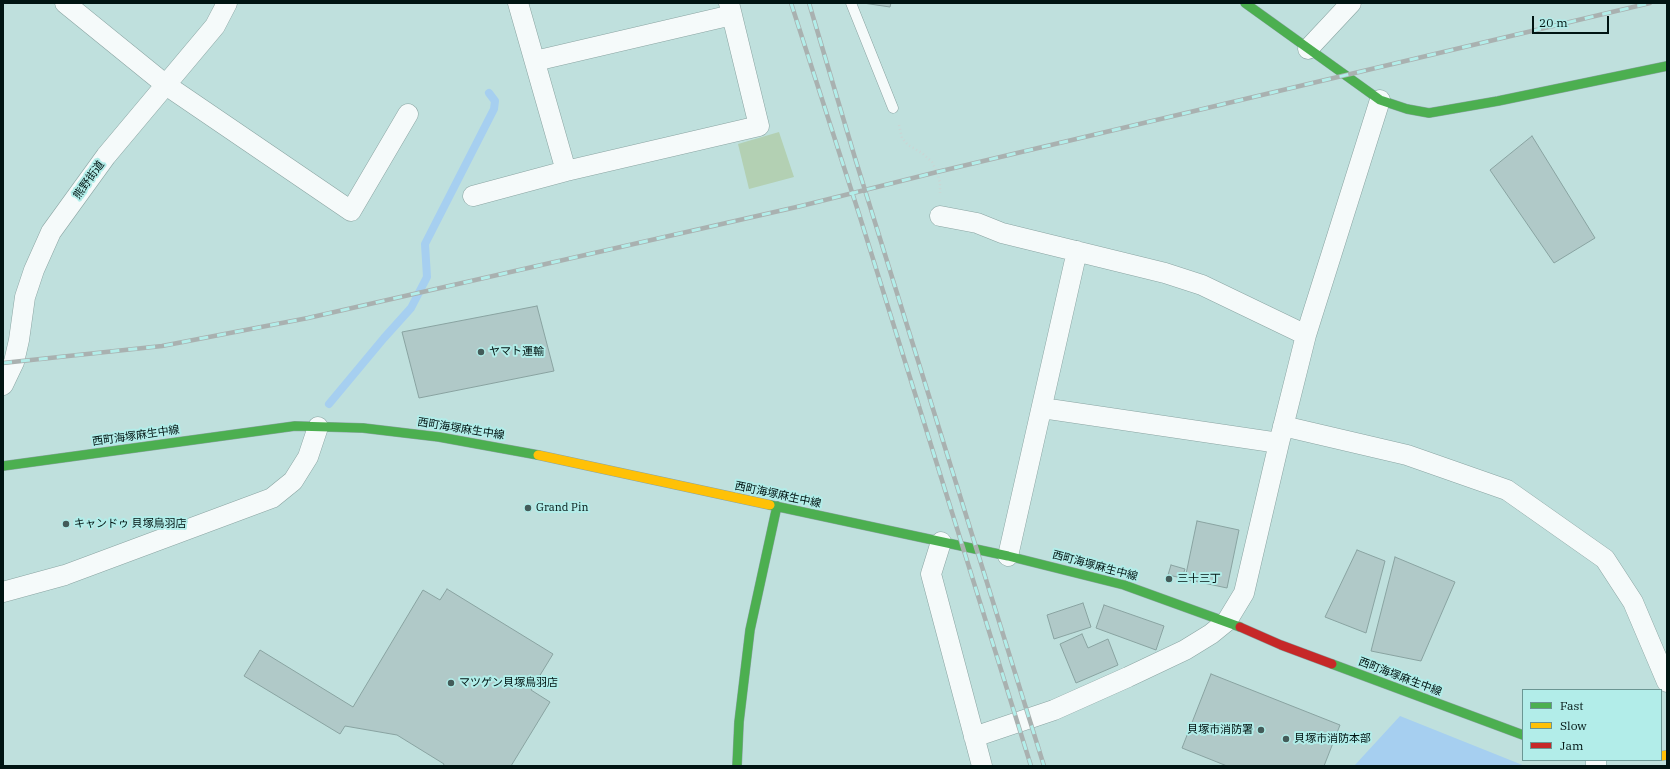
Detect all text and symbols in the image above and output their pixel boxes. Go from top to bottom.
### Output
scale bar [1534,8,1611,34]
text: 20 m [1539,15,1568,30]
street label: 熊野街道 [71,158,107,202]
place label: ヤマト運輸 [489,345,544,359]
marker: ヤマト運輸 [476,347,486,357]
street label: 西町海塚麻生中線 [417,416,505,442]
street label: 西町海塚麻生中線 [92,423,180,449]
street label: 西町海塚麻生中線 [734,479,822,511]
place label: Grand Pin [536,501,588,515]
marker: Grand Pin [523,503,533,513]
place label: キャンドゥ 貝塚鳥羽店 [74,517,187,531]
marker: キャンドゥ 貝塚鳥羽店 [61,519,71,529]
street label: 西町海塚麻生中線 [1051,548,1139,584]
place label: 三十三丁 [1177,572,1221,586]
marker: 三十三丁 [1164,574,1174,584]
street label: 西町海塚麻生中線 [1357,655,1443,699]
place label: マツゲン貝塚鳥羽店 [459,676,558,690]
marker: マツゲン貝塚鳥羽店 [446,678,456,688]
legend [1522,689,1662,761]
text: Fast [1560,698,1584,713]
text: Slow [1560,718,1587,733]
place label: 貝塚市消防署 [1187,723,1253,737]
marker: 貝塚市消防署 [1256,725,1266,735]
place label: 貝塚市消防本部 [1294,732,1371,746]
marker: 貝塚市消防本部 [1281,734,1291,744]
text: Jam [1560,738,1583,753]

